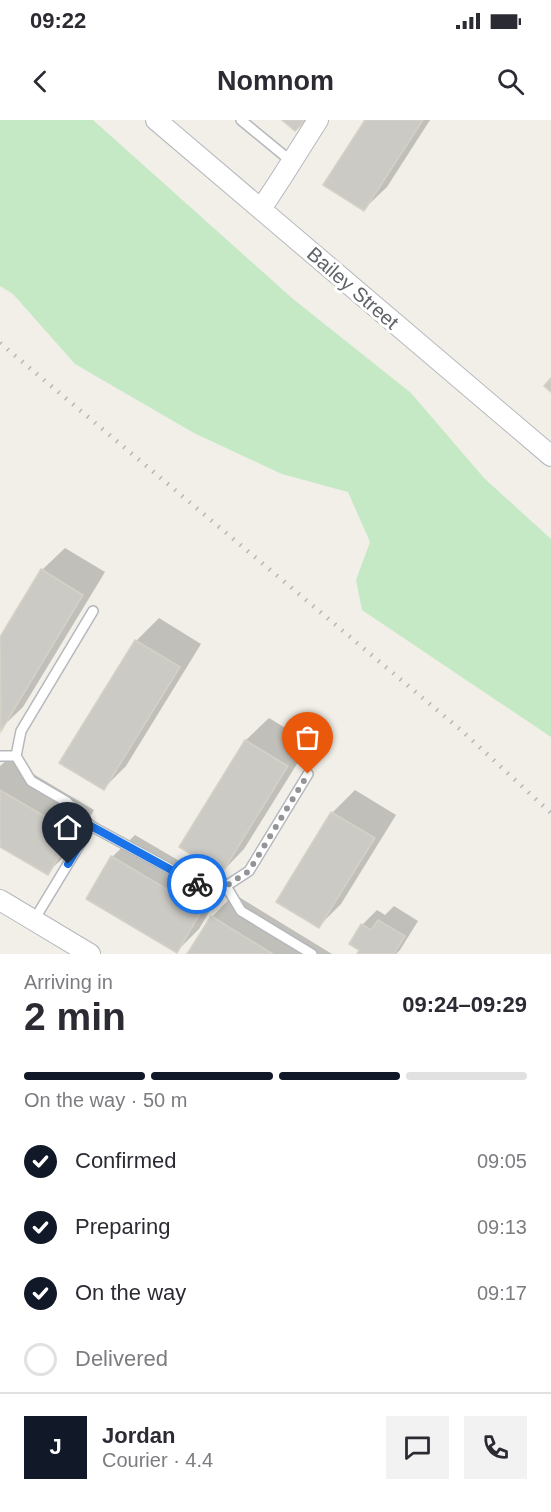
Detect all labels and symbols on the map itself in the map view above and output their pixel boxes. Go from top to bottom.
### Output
street label: Bailey Street [303,243,403,334]
pin [282,712,333,774]
pin [42,802,93,864]
courier [167,854,227,914]

